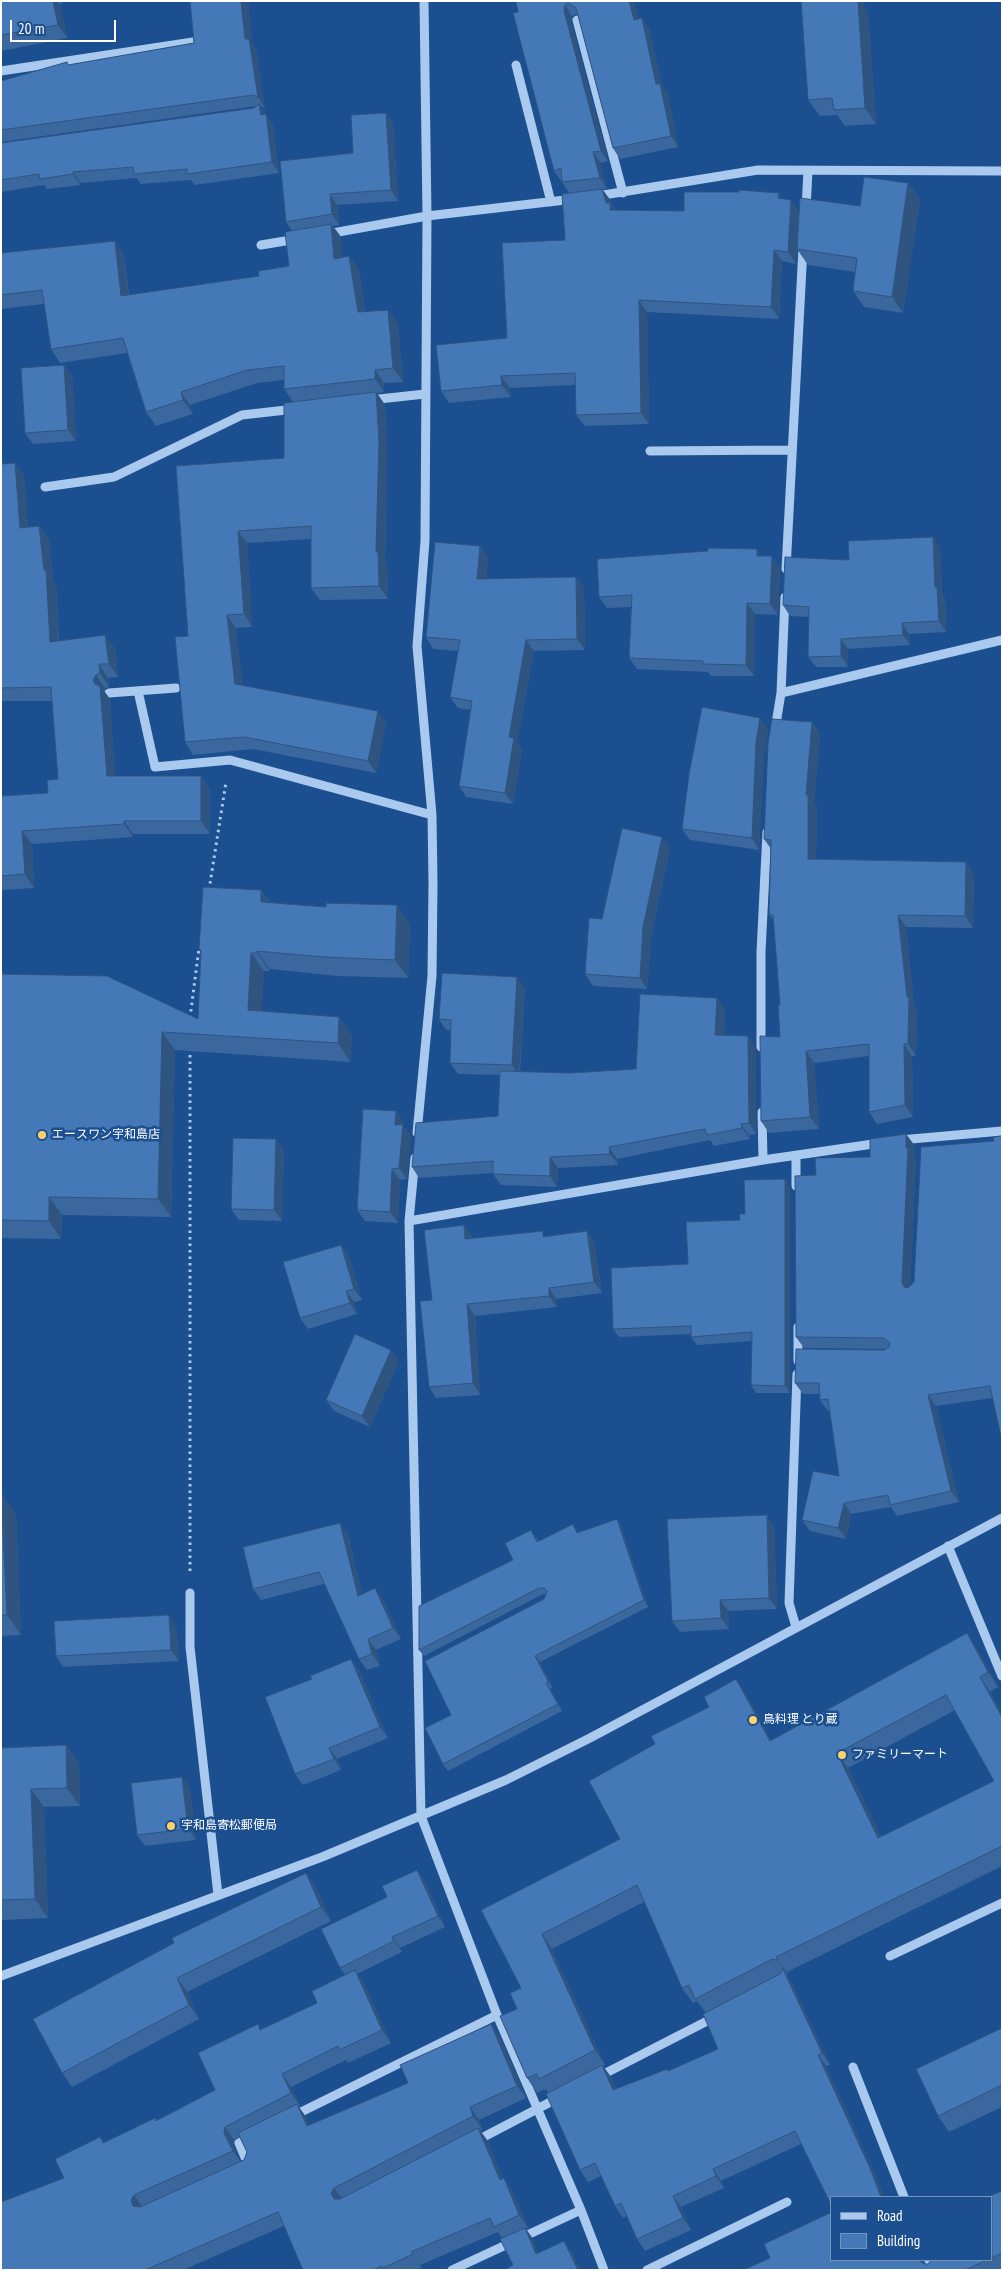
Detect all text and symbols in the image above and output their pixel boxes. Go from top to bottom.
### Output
scale bar [12,10,119,42]
text: 20 m [18,19,44,38]
place label: エースワン宇和島店 [52,1128,160,1142]
marker: エースワン宇和島店 [36,1129,48,1141]
place label: 鳥料理 とり蔵 [763,1713,838,1727]
marker: 鳥料理 とり蔵 [747,1714,759,1726]
place label: ファミリーマート [852,1748,948,1762]
marker: ファミリーマート [836,1749,848,1761]
place label: 宇和島寄松郵便局 [181,1819,277,1833]
marker: 宇和島寄松郵便局 [165,1820,177,1832]
legend [830,2196,993,2261]
text: Road [877,2206,903,2225]
text: Building [877,2231,920,2250]

